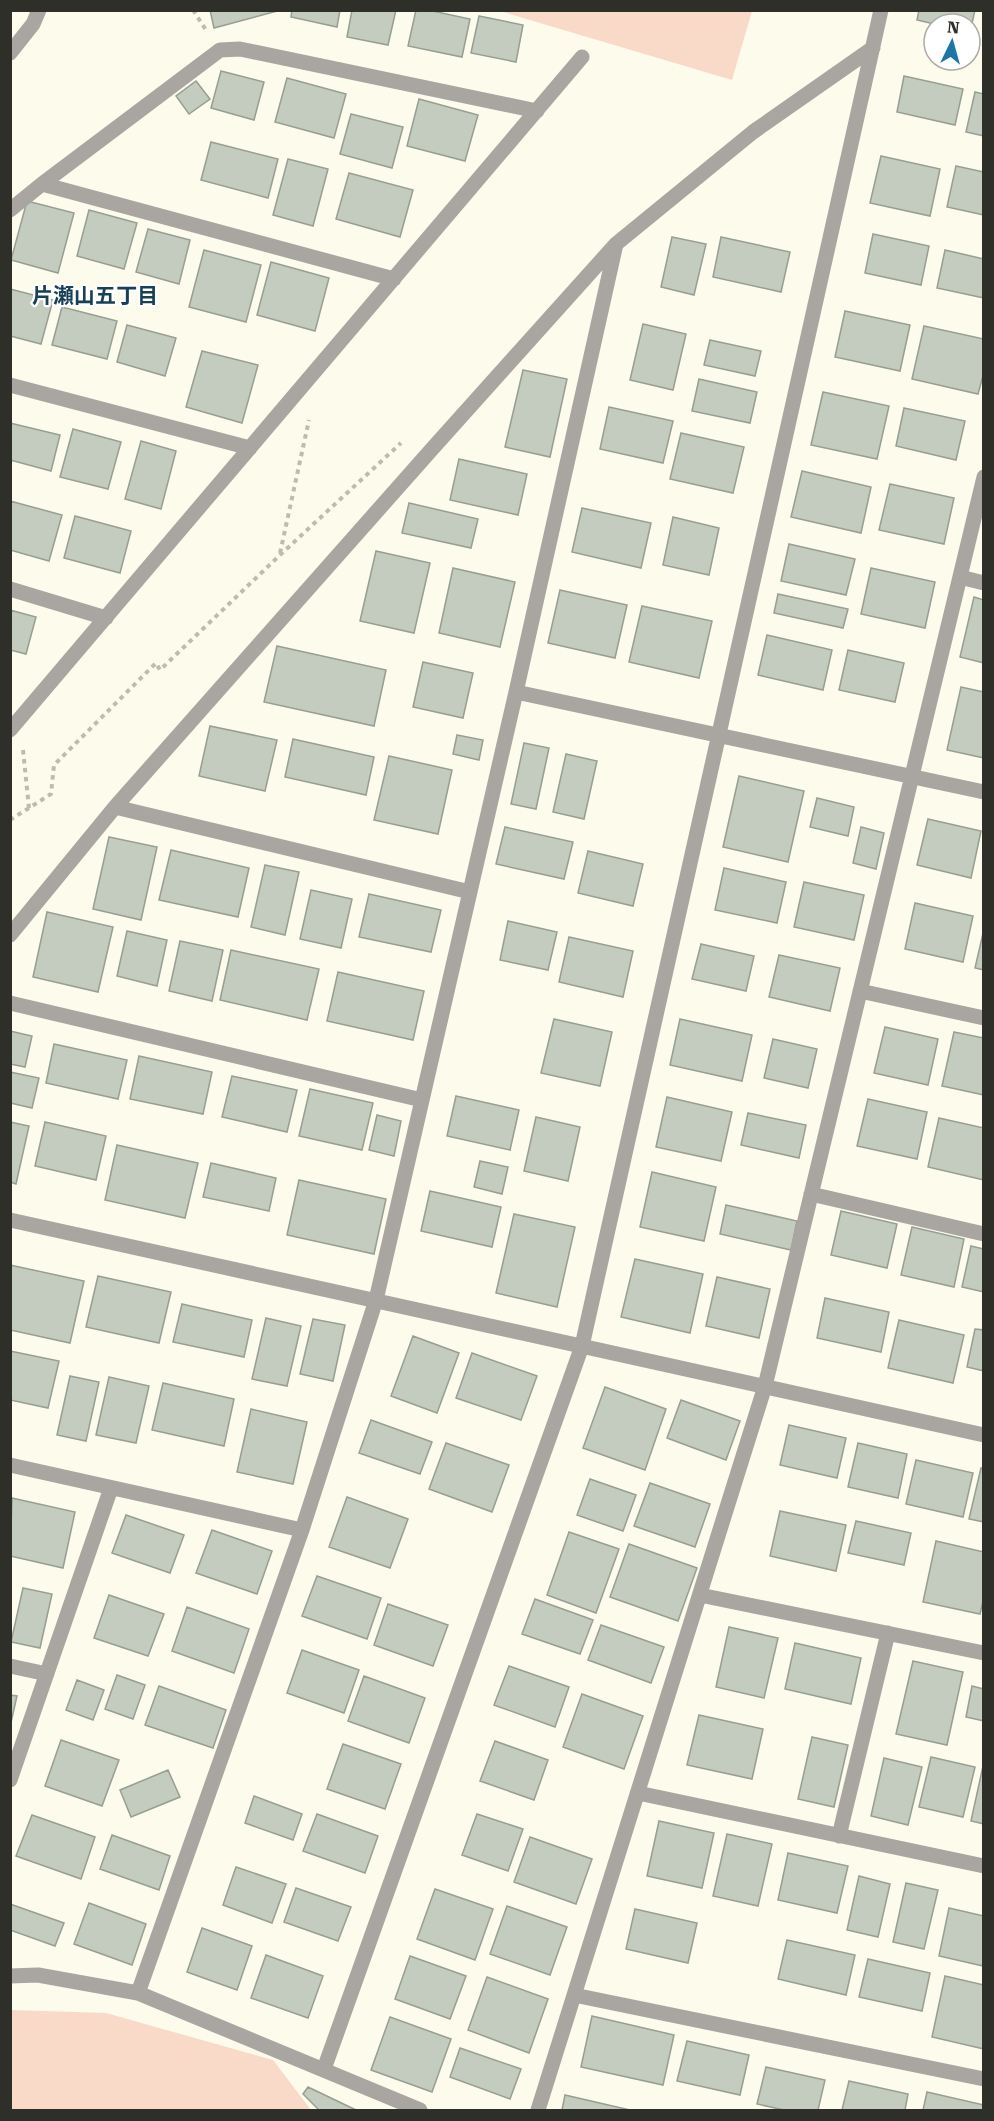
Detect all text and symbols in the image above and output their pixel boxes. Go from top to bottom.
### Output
north arrow [922,12,982,72]
text: N [946,18,960,38]
district label: 片瀬山五丁目 [32,284,158,308]

